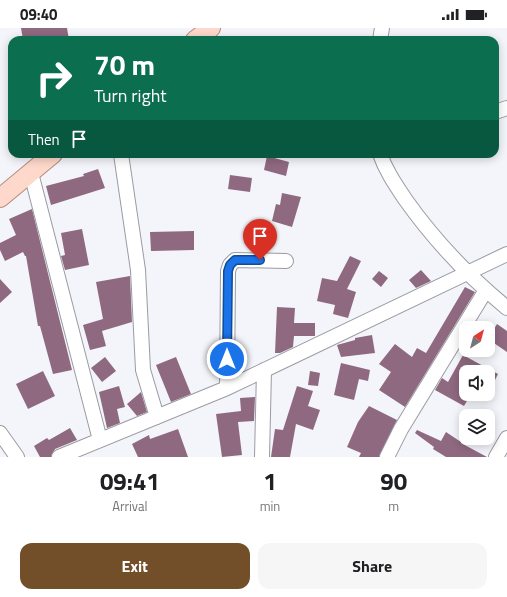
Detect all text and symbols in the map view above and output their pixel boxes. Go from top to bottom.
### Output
text: 09:40 [20,3,57,26]
text: 70 m [94,43,155,86]
icon: right [28,52,80,104]
text: Turn right [94,82,167,109]
text: Then [28,128,60,151]
icon: arrive [68,128,90,150]
pin [243,219,277,260]
icon: arrive [249,225,271,247]
north arrow [459,321,495,357]
map controls [459,321,495,445]
position arrow [206,338,248,380]
button: sound [459,365,495,401]
button: layers [459,409,495,445]
text: 09:41 [100,463,160,499]
text: 1 [263,463,277,499]
text: 90 [380,463,407,499]
text: Arrival [112,496,147,516]
text: min [260,496,280,516]
text: m [388,496,399,516]
button: Exit [20,543,250,589]
button: Share [258,543,487,589]

